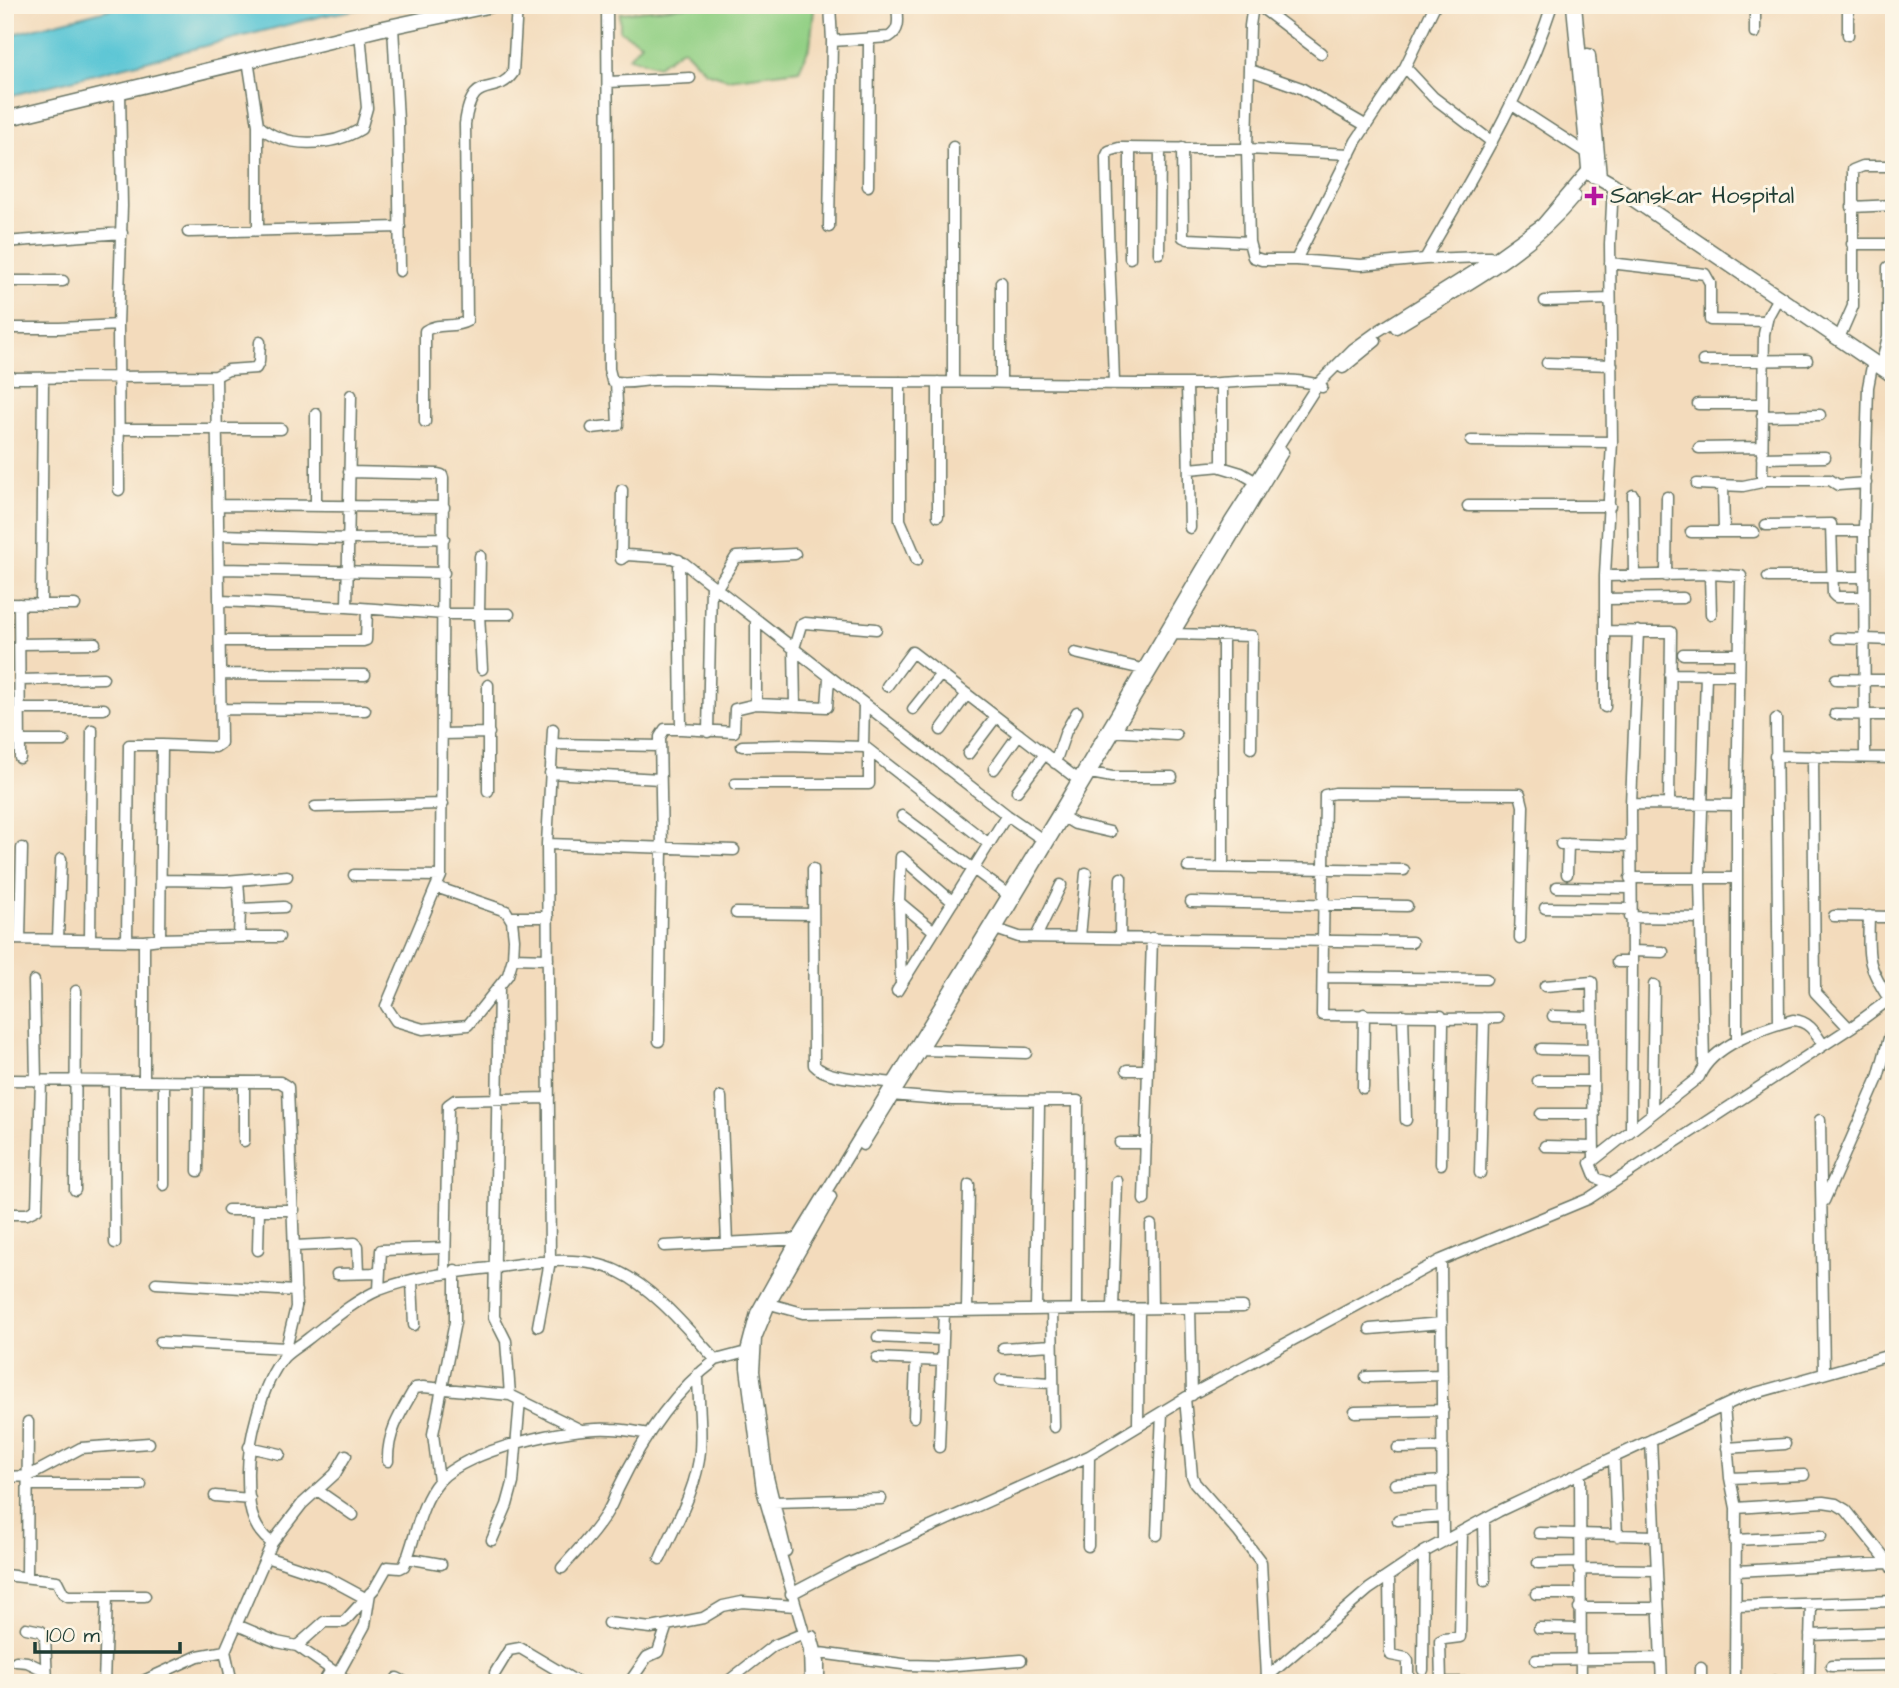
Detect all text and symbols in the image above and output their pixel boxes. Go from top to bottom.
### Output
place label: Sanskar Hospital [1610,179,1794,213]
marker: Sanskar Hospital [1584,186,1604,206]
scale bar [35,1611,180,1655]
text: 100 m [46,1621,101,1650]

